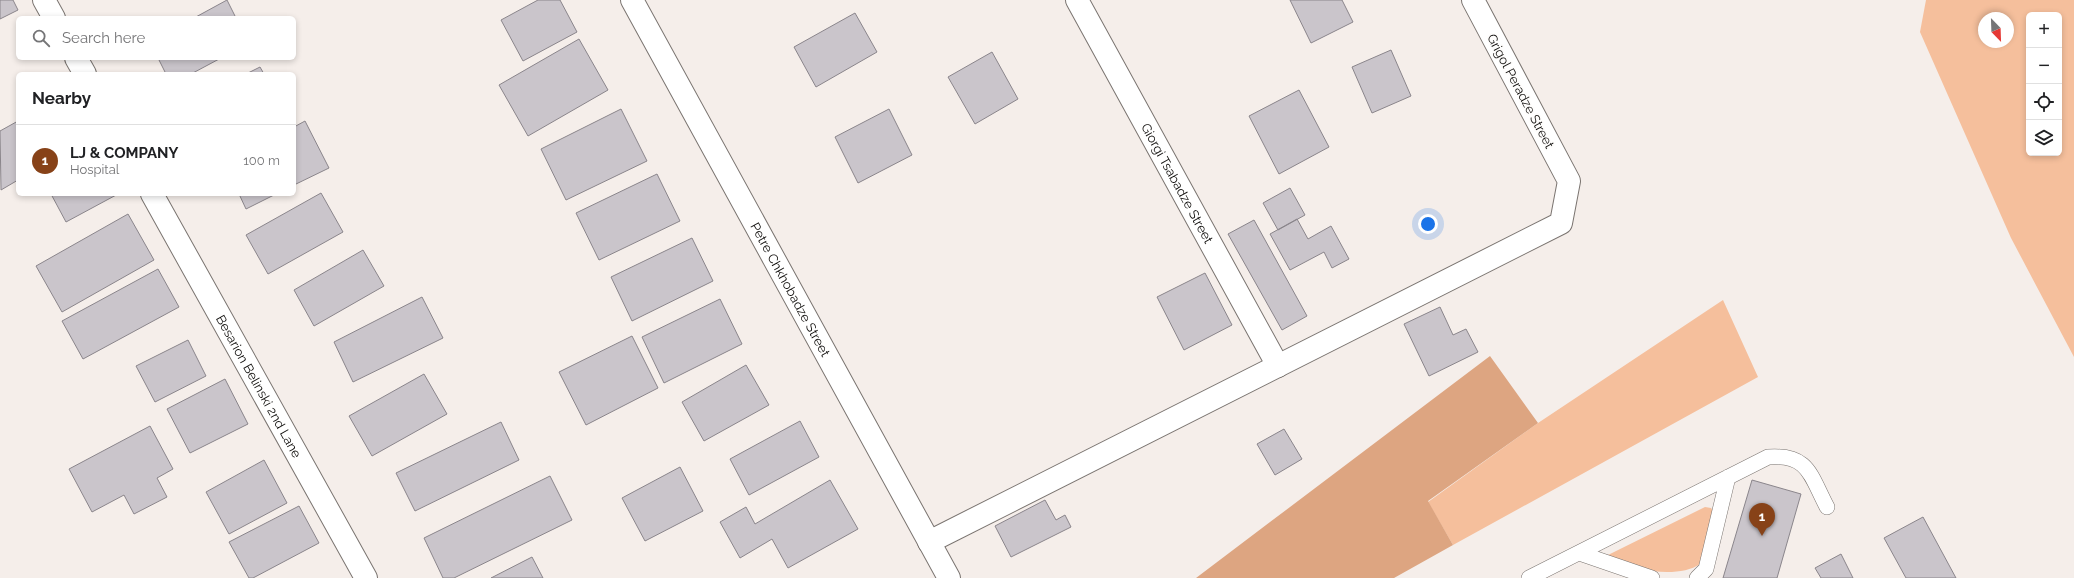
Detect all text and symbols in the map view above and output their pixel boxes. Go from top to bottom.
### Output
north arrow [1978,12,2014,48]
map controls [2026,12,2062,156]
button: + [2026,12,2062,48]
search box [16,16,296,60]
icon: search [30,27,52,49]
text: Search here [62,29,145,47]
street label: Grigol Peradze Street [1484,31,1557,152]
button: − [2026,48,2062,84]
button: locate [2026,84,2062,120]
text: Nearby [32,88,91,108]
button: layers [2026,120,2062,156]
street label: Giorgi Tsabadze Street [1138,121,1216,247]
text: LJ & COMPANY [70,144,178,162]
text: 1 [42,153,48,168]
text: 100 m [243,153,280,168]
text: Hospital [70,162,119,177]
your location [1418,214,1438,234]
street label: Petre Chkhobadze Street [747,220,833,360]
street label: Besarion Belinski 2nd Lane [213,312,305,461]
pin: 1 [1749,503,1775,536]

